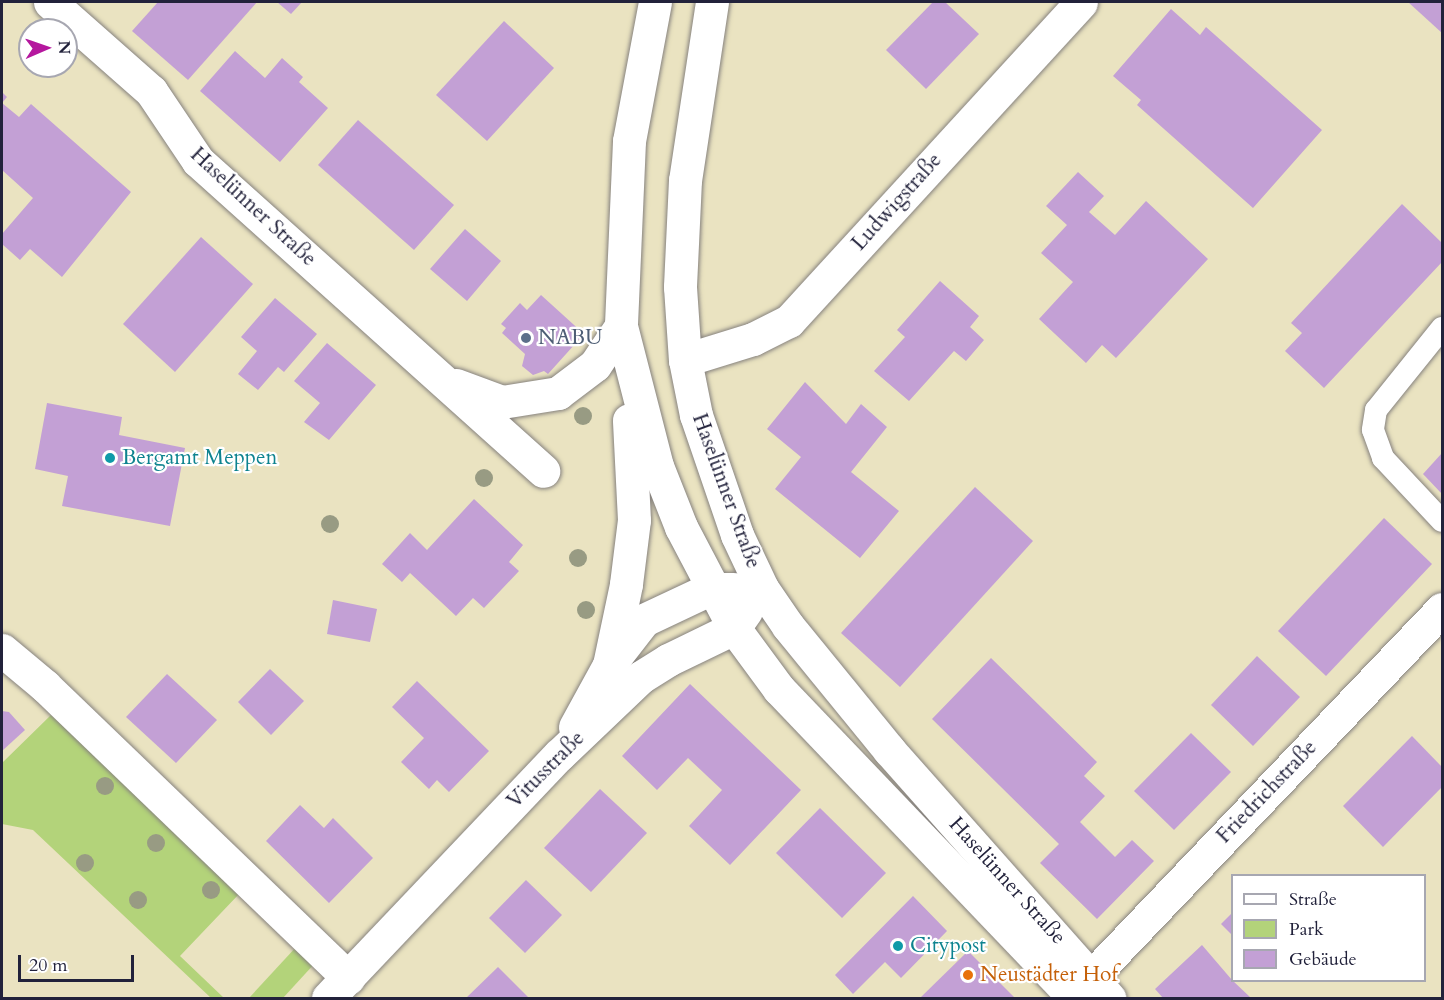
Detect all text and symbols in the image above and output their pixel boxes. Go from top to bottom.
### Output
north arrow [18,18,78,78]
text: N [53,40,75,55]
street label: Haselünner Straße [185,142,321,272]
street label: Ludwigstraße [847,148,947,256]
place label: NABU [538,325,602,351]
marker: NABU [519,331,533,345]
street label: Haselünner Straße [686,410,766,572]
place label: Bergamt Meppen [122,445,277,471]
marker: Bergamt Meppen [103,451,117,465]
street label: Vitusstraße [502,726,590,814]
street label: Friedrichstraße [1212,735,1322,849]
street label: Haselünner Straße [943,812,1071,950]
legend [1231,874,1426,982]
text: Straße [1289,887,1337,912]
text: Park [1289,917,1324,942]
place label: Citypost [910,933,986,959]
marker: Citypost [891,939,905,953]
scale bar [21,943,136,981]
text: Gebäude [1289,947,1357,972]
text: 20 m [29,953,68,978]
place label: Neustädter Hof [980,962,1118,988]
marker: Neustädter Hof [961,968,975,982]

